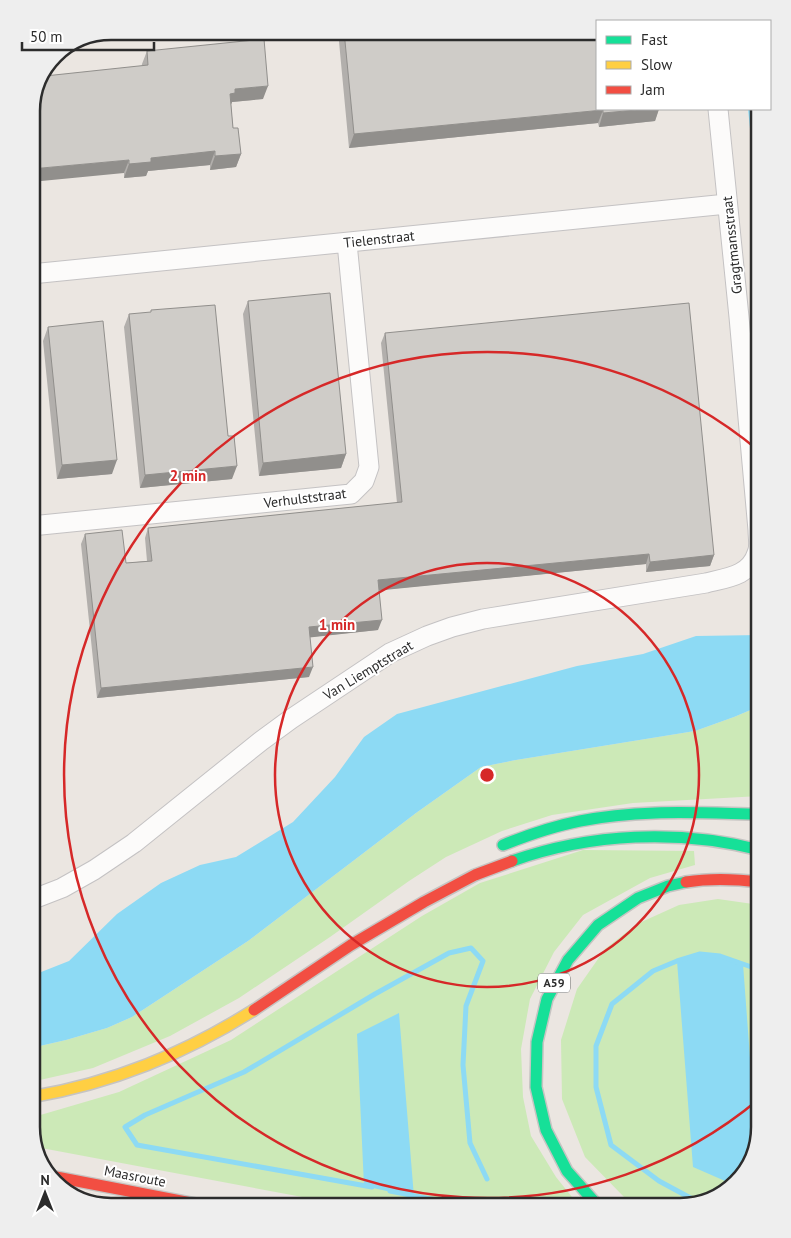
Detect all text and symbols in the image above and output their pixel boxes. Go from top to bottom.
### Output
scale bar [22,20,155,52]
legend [596,20,771,110]
text: 50 m [30,27,63,46]
text: Fast [641,30,668,49]
text: Slow [641,55,672,74]
text: Jam [640,80,665,99]
street label: Gragtmansstraat [718,195,746,295]
street label: Tielenstraat [342,226,416,252]
text: 2 min [170,466,206,485]
street label: Verhulststraat [262,484,348,512]
text: 1 min [319,615,355,634]
street label: Van Liemptstraat [319,636,416,704]
centre of rings [478,766,496,784]
road number: A59 [538,974,570,992]
street label: Maasroute [103,1161,167,1191]
north arrow [20,1168,70,1218]
text: N [40,1171,50,1189]

